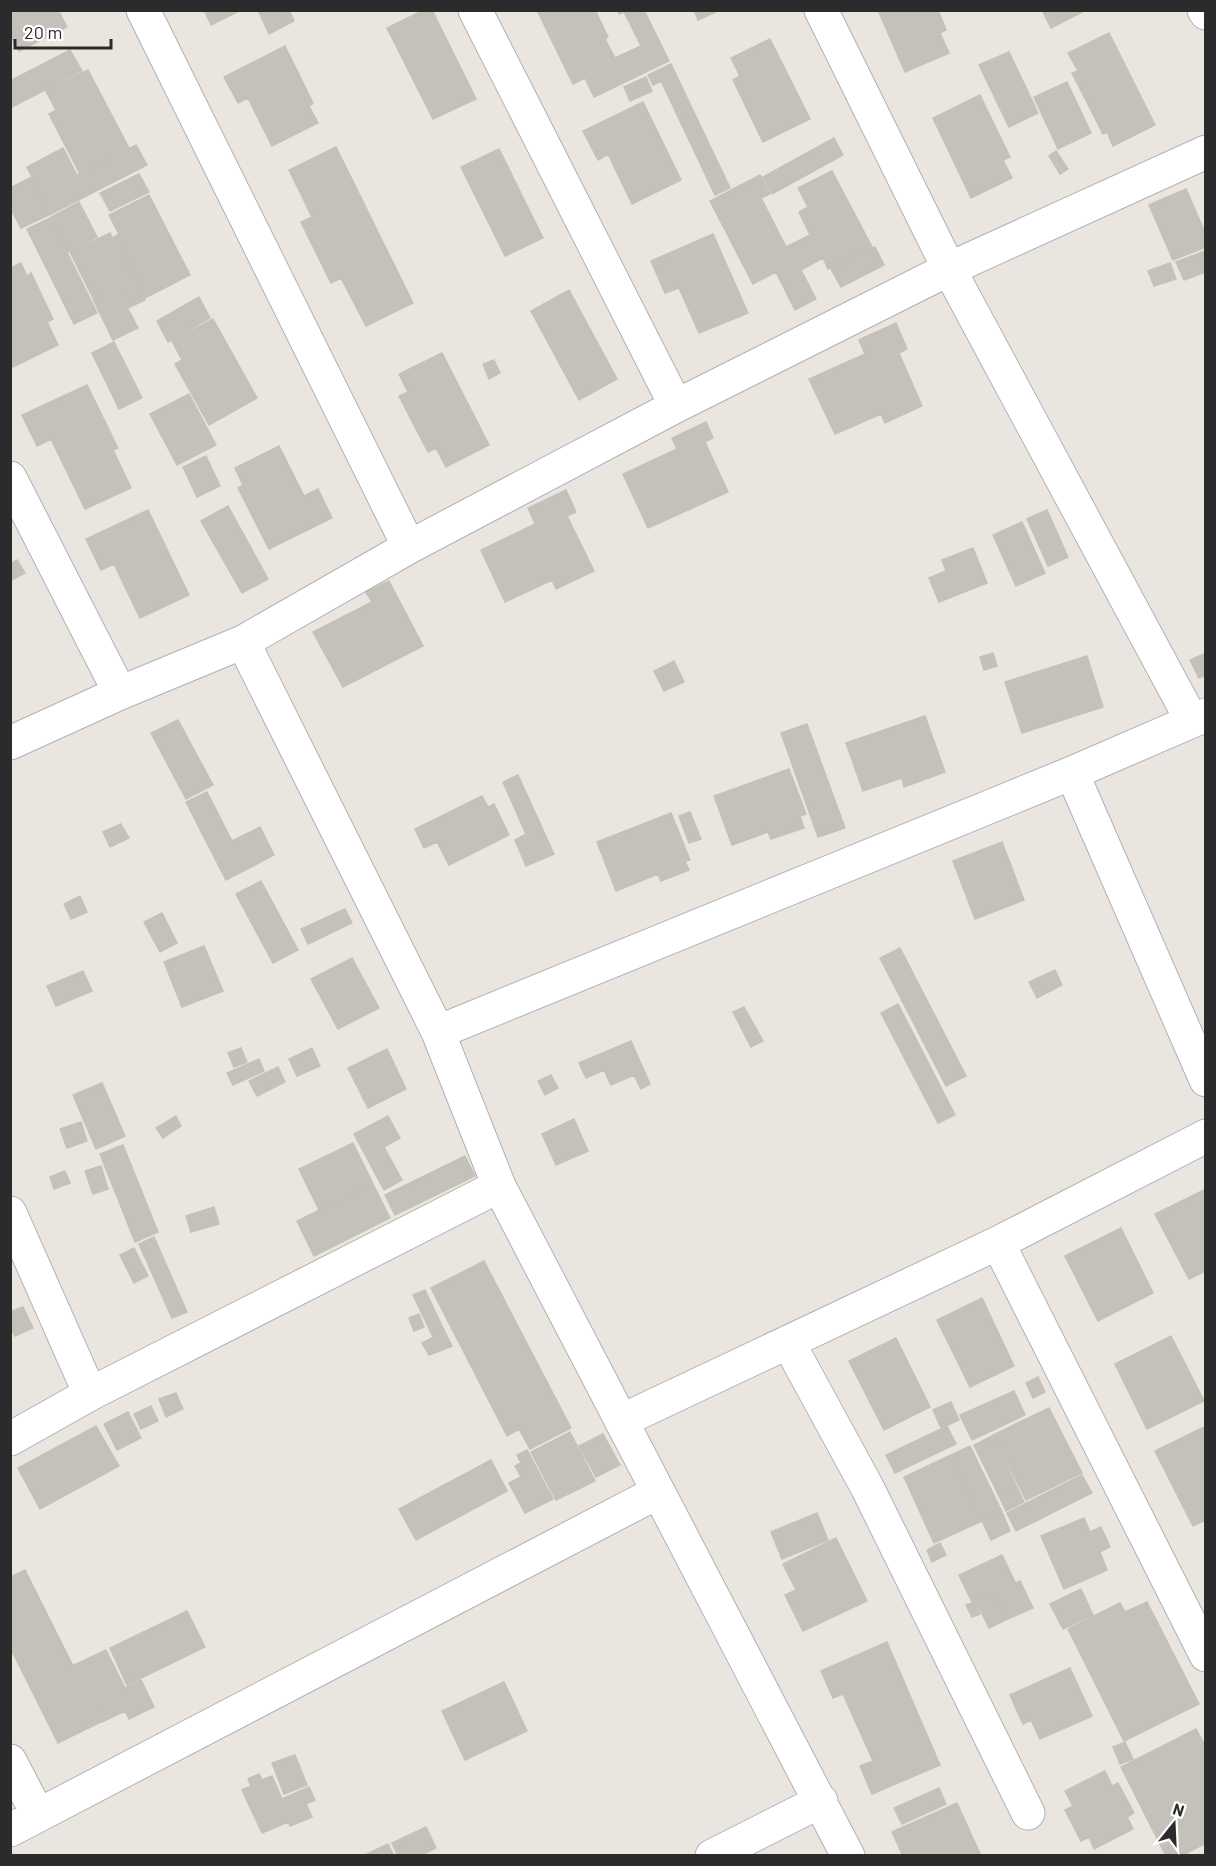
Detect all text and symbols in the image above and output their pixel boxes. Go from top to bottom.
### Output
scale bar [15,12,111,50]
text: 20 m [24,21,62,43]
north arrow [1144,1794,1204,1854]
text: N [1171,1799,1187,1820]

